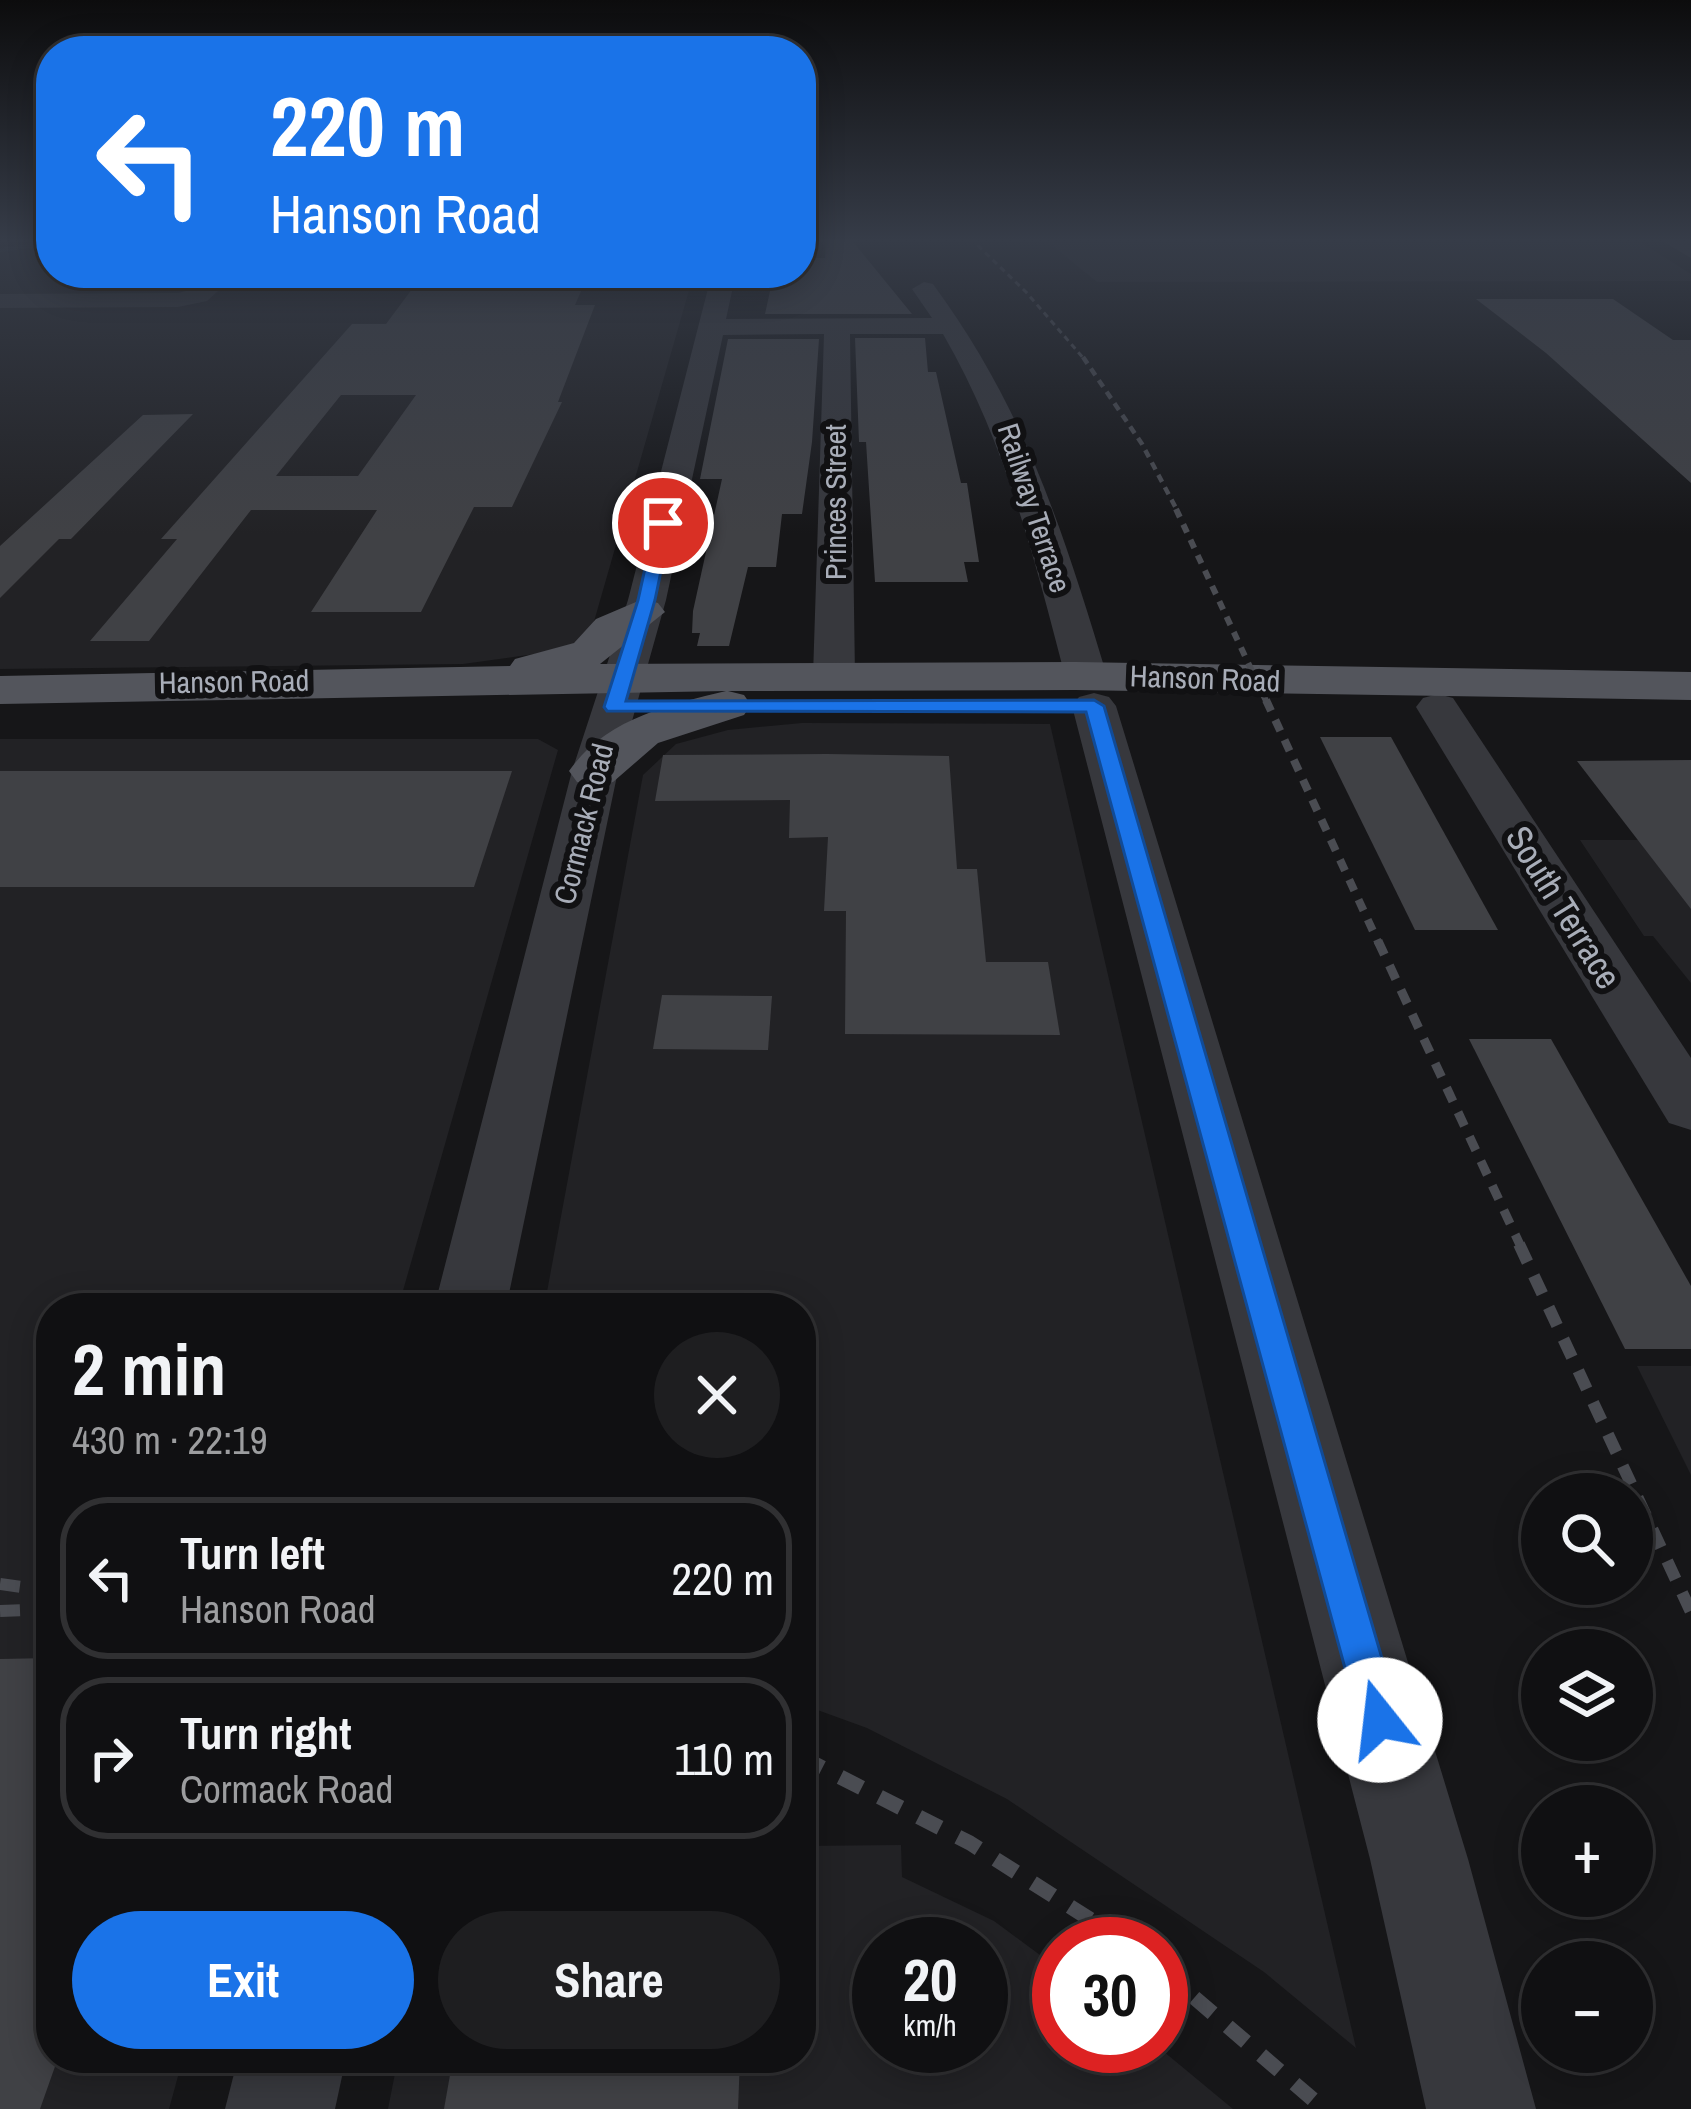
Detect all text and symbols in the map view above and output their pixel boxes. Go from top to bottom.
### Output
text: 220 m [270,69,465,182]
icon: left [72,84,228,240]
text: Hanson Road [270,177,541,250]
street label: Railway Terrace [989,418,1081,598]
street label: Princes Street [815,424,855,580]
pin [612,472,714,574]
icon: arrive [630,490,696,556]
street label: Hanson Road [1129,655,1281,701]
street label: Hanson Road [158,660,310,702]
street label: Cormack Road [544,739,622,908]
street label: South Terrace [1495,817,1633,997]
text: 2 min [72,1320,226,1417]
button: close [654,1332,780,1458]
text: 430 m · 22:19 [72,1414,268,1466]
map controls [1521,1473,1653,2073]
button: search [1521,1473,1653,1605]
text: Turn left [180,1522,325,1583]
icon: left [78,1545,144,1611]
text: 220 m [671,1548,774,1609]
text: Hanson Road [180,1583,376,1635]
button: layers [1521,1629,1653,1761]
position arrow [1317,1657,1443,1783]
text: Turn right [180,1702,352,1763]
icon: right [78,1725,144,1791]
text: 110 m [674,1728,774,1789]
text: Cormack Road [180,1763,393,1815]
button: + [1521,1785,1653,1917]
button: Exit [72,1911,414,2049]
button: Share [438,1911,780,2049]
speed limit sign: 30 [1032,1917,1188,2073]
text: 20 [903,1939,957,2020]
button: − [1521,1941,1653,2073]
text: km/h [903,2005,957,2045]

